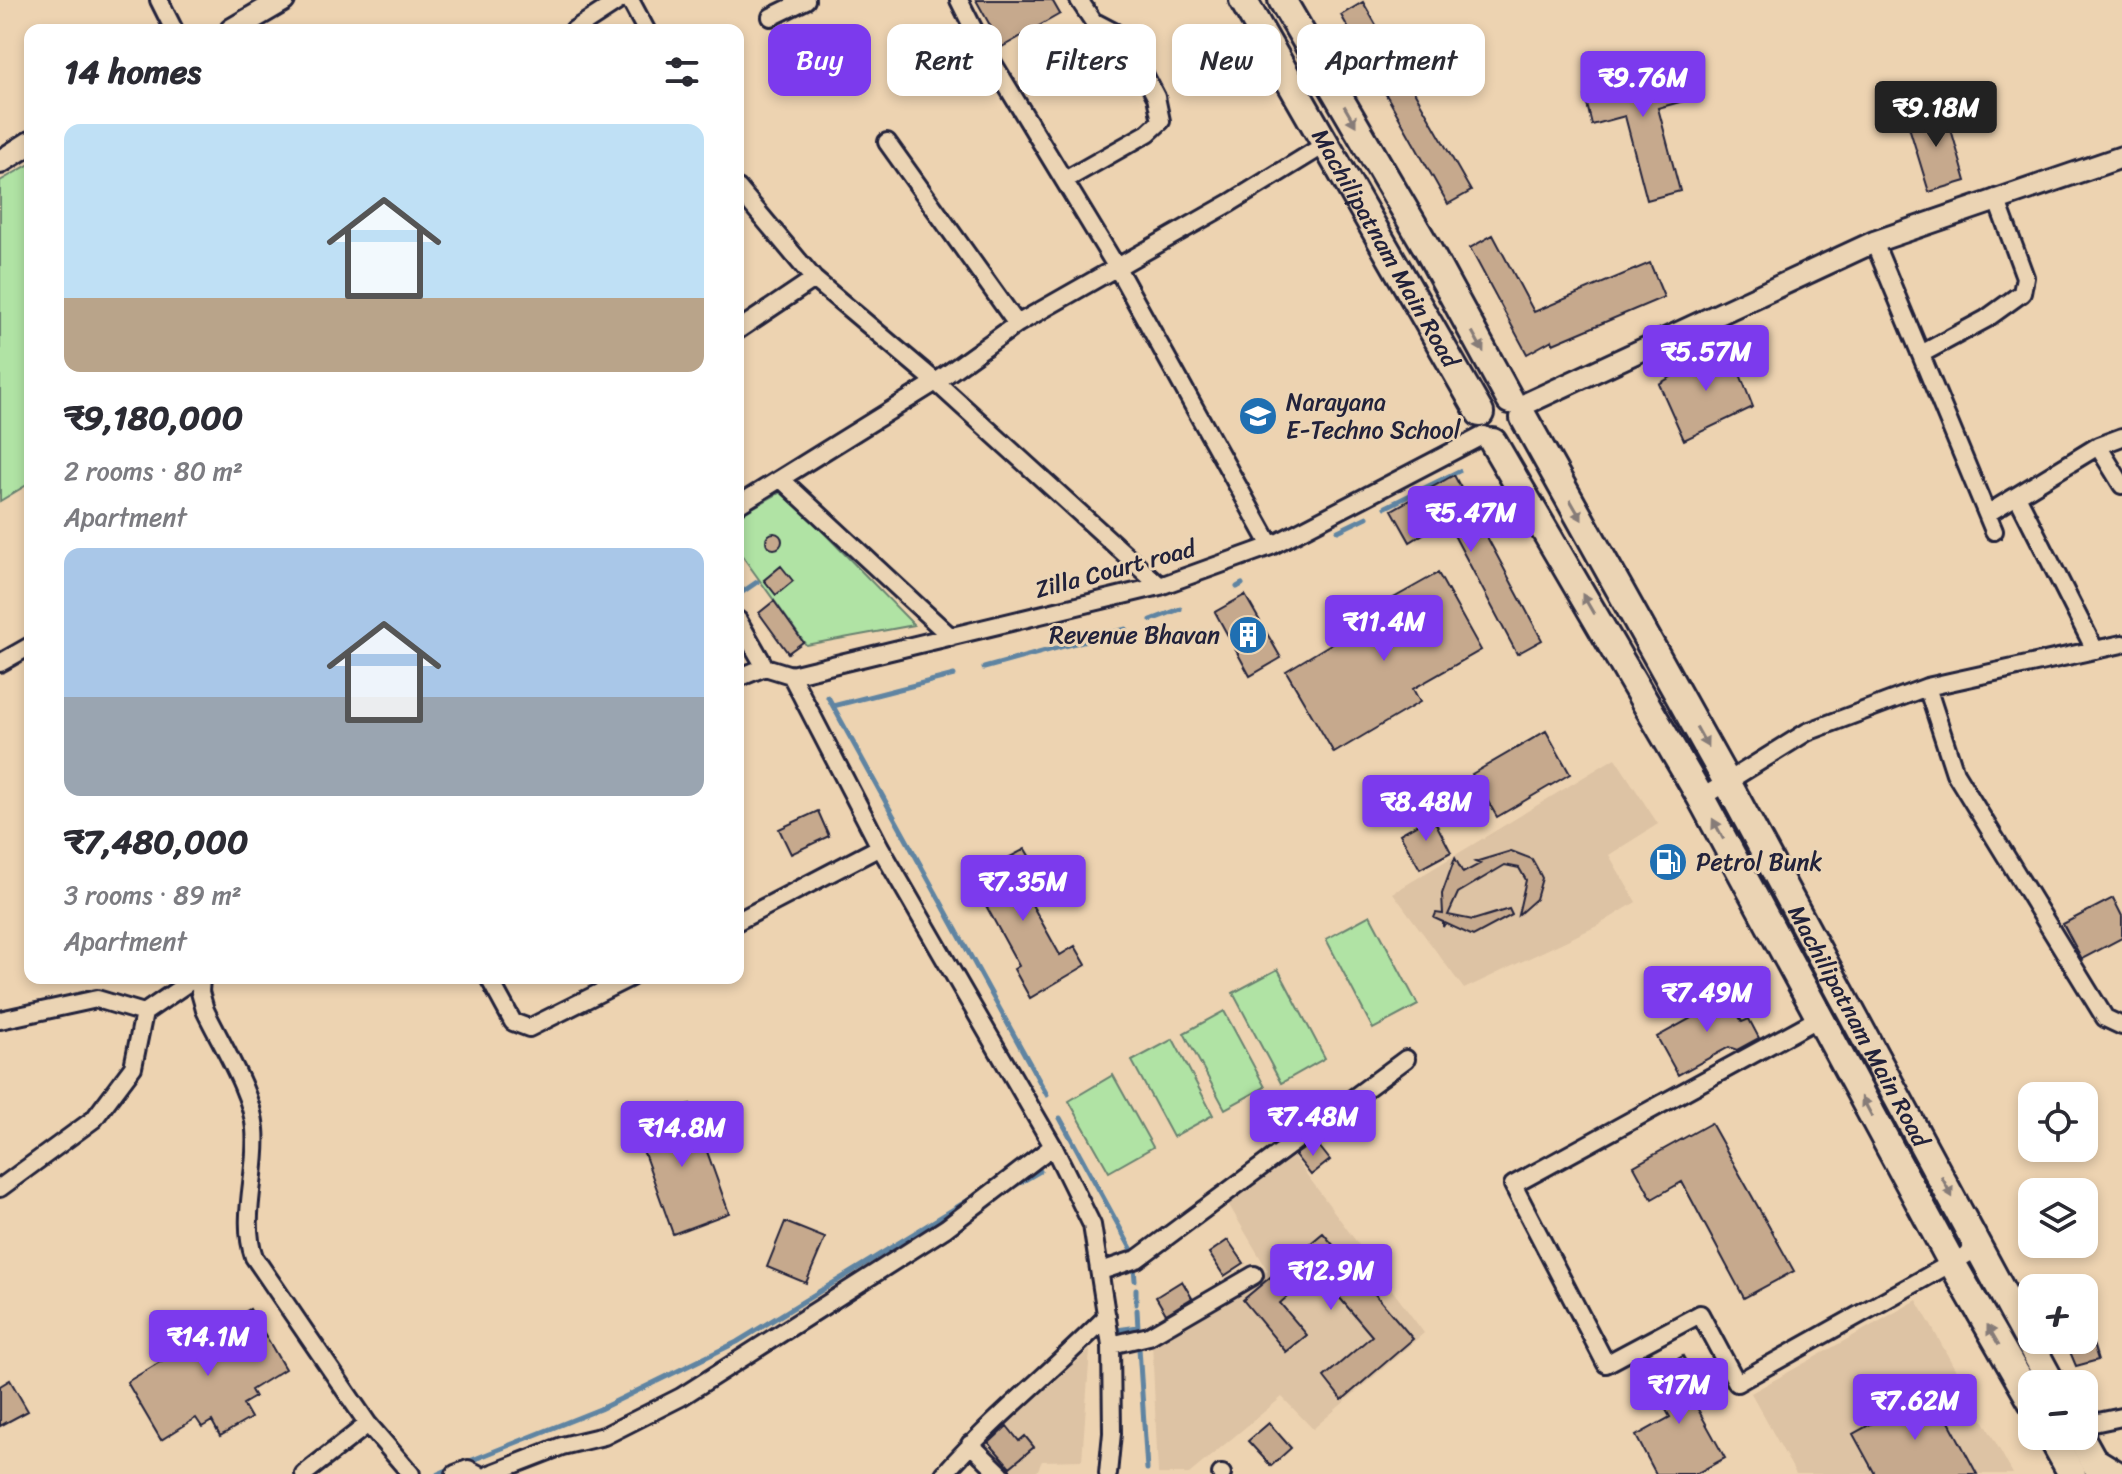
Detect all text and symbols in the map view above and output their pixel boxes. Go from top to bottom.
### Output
chip: Buy [768,24,871,96]
chip: Rent [887,24,1002,96]
chip: Filters [1018,24,1156,96]
chip: New [1172,24,1281,96]
chip: Apartment [1297,24,1485,96]
text: 14 homes [64,42,201,102]
icon: filters [660,50,704,94]
pin: ₹9.76M [1578,51,1708,119]
text: ₹9.76M [1598,54,1688,100]
pin: ₹9.18M [1871,81,2001,149]
text: ₹9.18M [1893,84,1979,130]
one-way arrow [1343,105,1357,127]
street label: Machilipatnam Main Road [1300,120,1472,377]
icon: home [312,176,456,320]
pin: ₹5.57M [1641,325,1771,393]
text: ₹5.57M [1661,328,1751,374]
one-way arrow [1471,331,1485,353]
place label: Narayana E-Techno School [1286,381,1462,451]
text: ₹9,180,000 [64,388,243,448]
school or university icon: Narayana E-Techno School [1237,395,1279,437]
text: 2 rooms · 80 m² [64,448,243,494]
pin: ₹5.47M [1406,486,1536,554]
text: ₹5.47M [1426,489,1516,535]
text: Apartment [64,494,187,540]
one-way arrow [1569,499,1583,521]
street label: Zilla Court road [1030,527,1201,611]
one-way arrow [1581,592,1595,615]
pin: ₹11.4M [1319,595,1449,663]
text: ₹11.4M [1343,598,1425,644]
icon: home [312,600,456,744]
place label: Revenue Bhavan [1049,614,1220,656]
building icon: Revenue Bhavan [1227,614,1269,656]
one-way arrow [1695,726,1709,748]
pin: ₹8.48M [1361,775,1491,843]
text: ₹8.48M [1380,778,1472,824]
text: ₹7,480,000 [64,812,248,872]
one-way arrow [1711,817,1724,840]
fuel station icon: Petrol Bunk [1647,841,1689,883]
place label: Petrol Bunk [1696,841,1822,883]
pin: ₹7.35M [958,855,1088,923]
text: ₹7.35M [979,858,1067,904]
text: 3 rooms · 89 m² [64,872,242,918]
street label: Machilipatnam Main Road [1776,897,1942,1156]
text: Apartment [64,918,187,964]
pin: ₹7.49M [1642,966,1772,1034]
text: ₹7.49M [1662,969,1752,1015]
map controls [2018,1082,2098,1450]
button: locate [2018,1082,2098,1162]
pin: ₹7.48M [1248,1090,1378,1158]
text: ₹7.48M [1268,1093,1358,1139]
one-way arrow [1861,1096,1875,1118]
pin: ₹14.8M [617,1101,747,1169]
text: ₹14.8M [639,1104,725,1150]
one-way arrow [1939,1176,1953,1198]
button: layers [2018,1178,2098,1258]
pin: ₹12.9M [1266,1244,1396,1312]
text: ₹12.9M [1288,1247,1374,1293]
button: + [2018,1274,2098,1354]
pin: ₹14.1M [143,1310,273,1378]
text: ₹14.1M [167,1313,249,1359]
one-way arrow [1986,1324,2000,1346]
pin: ₹17M [1632,1358,1726,1426]
text: ₹17M [1648,1361,1710,1407]
button: − [2018,1370,2098,1450]
pin: ₹7.62M [1850,1374,1980,1442]
text: ₹7.62M [1871,1377,1959,1423]

